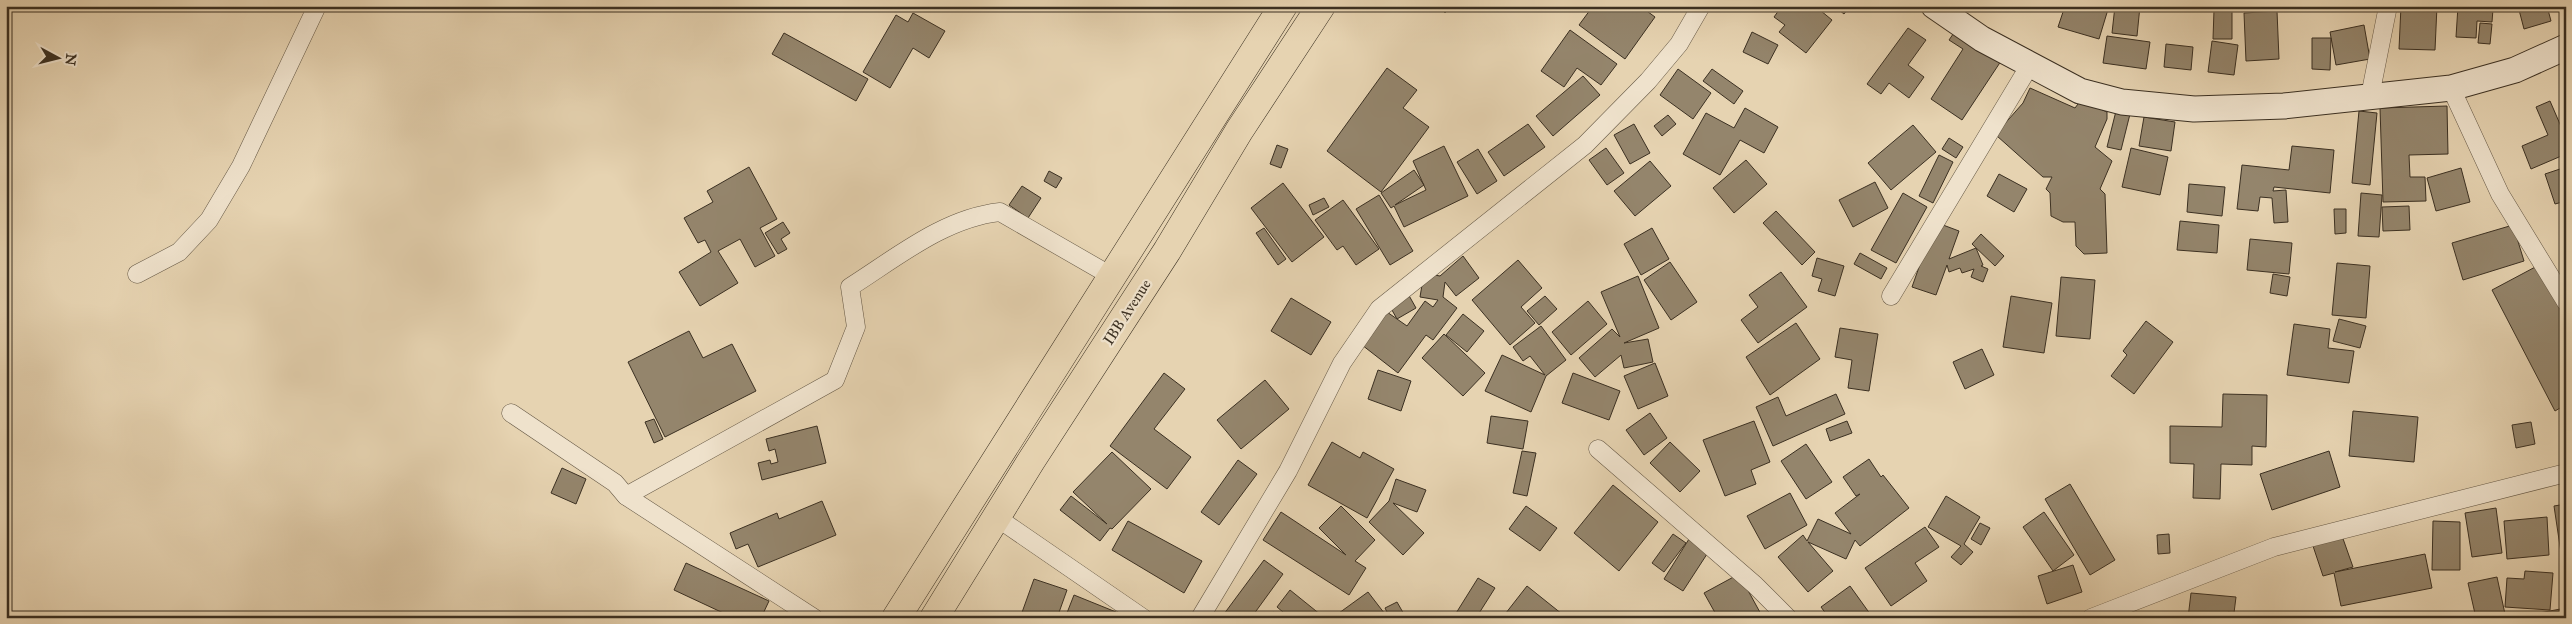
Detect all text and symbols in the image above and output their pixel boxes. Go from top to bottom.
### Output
north arrow [32,32,82,82]
text: N [61,53,80,67]
street label: IBB Avenue [1099,276,1155,348]

